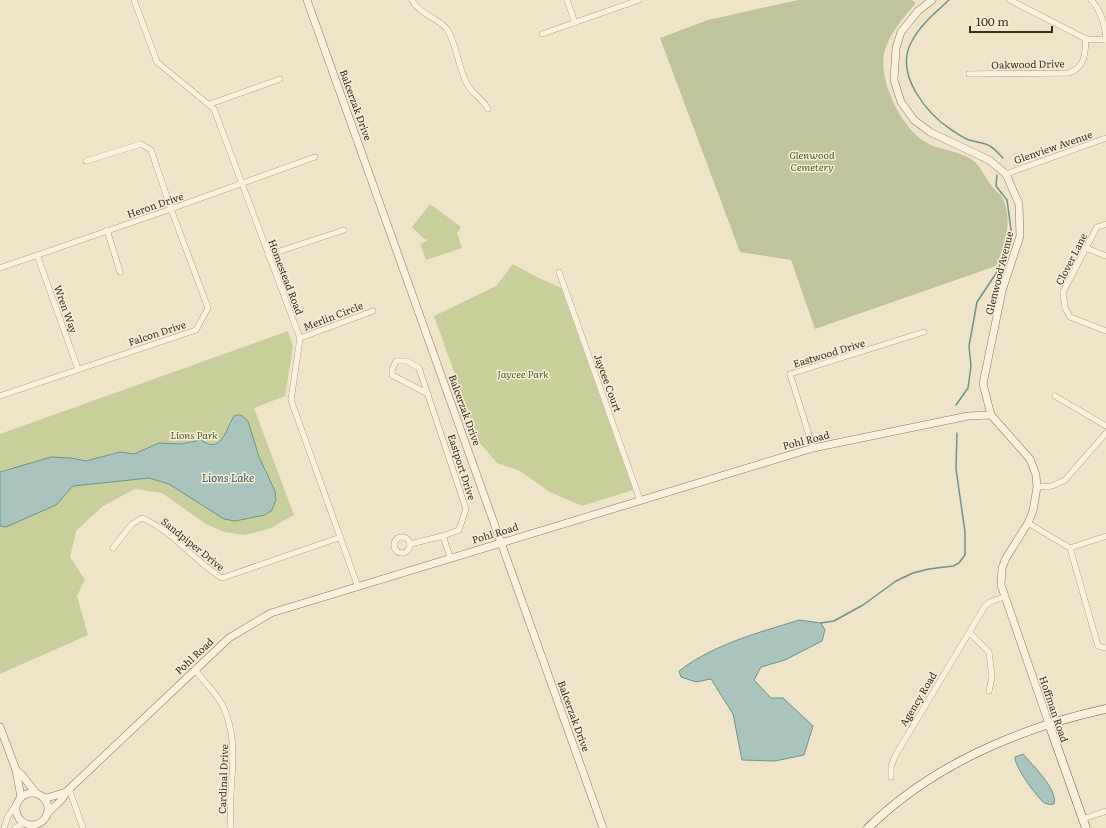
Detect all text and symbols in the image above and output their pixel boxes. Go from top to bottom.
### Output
scale bar [970,8,1052,34]
text: 100 m [976,12,1009,30]
street label: Oakwood Drive [991,55,1065,72]
street label: Balcerzak Drive [337,67,376,142]
street label: Glenview Avenue [1012,126,1094,167]
park label: Glenwood Cemetery [789,147,835,174]
street label: Heron Drive [125,188,185,221]
street label: Glenwood Avenue [981,230,1016,316]
street label: Clover Lane [1051,230,1090,287]
street label: Homestead Road [265,237,308,317]
street label: Wren Way [51,283,82,335]
street label: Merlin Circle [301,297,365,334]
street label: Falcon Drive [126,316,188,349]
street label: Eastwood Drive [791,334,867,371]
street label: Jaycee Court [591,352,626,414]
park label: Jaycee Park [497,366,549,381]
street label: Balcerzak Drive [446,372,485,447]
street label: Pohl Road [781,426,831,453]
park label: Lions Park [170,427,218,442]
street label: Eastport Drive [445,432,480,502]
water label: Lions Lake [202,469,254,485]
street label: Sandpiper Drive [158,513,228,574]
street label: Pohl Road [470,518,520,547]
street label: Pohl Road [171,634,216,677]
street label: Agency Road [895,669,940,729]
street label: Hoffman Road [1036,674,1073,744]
street label: Balcerzak Drive [555,678,594,753]
street label: Cardinal Drive [214,744,231,814]

